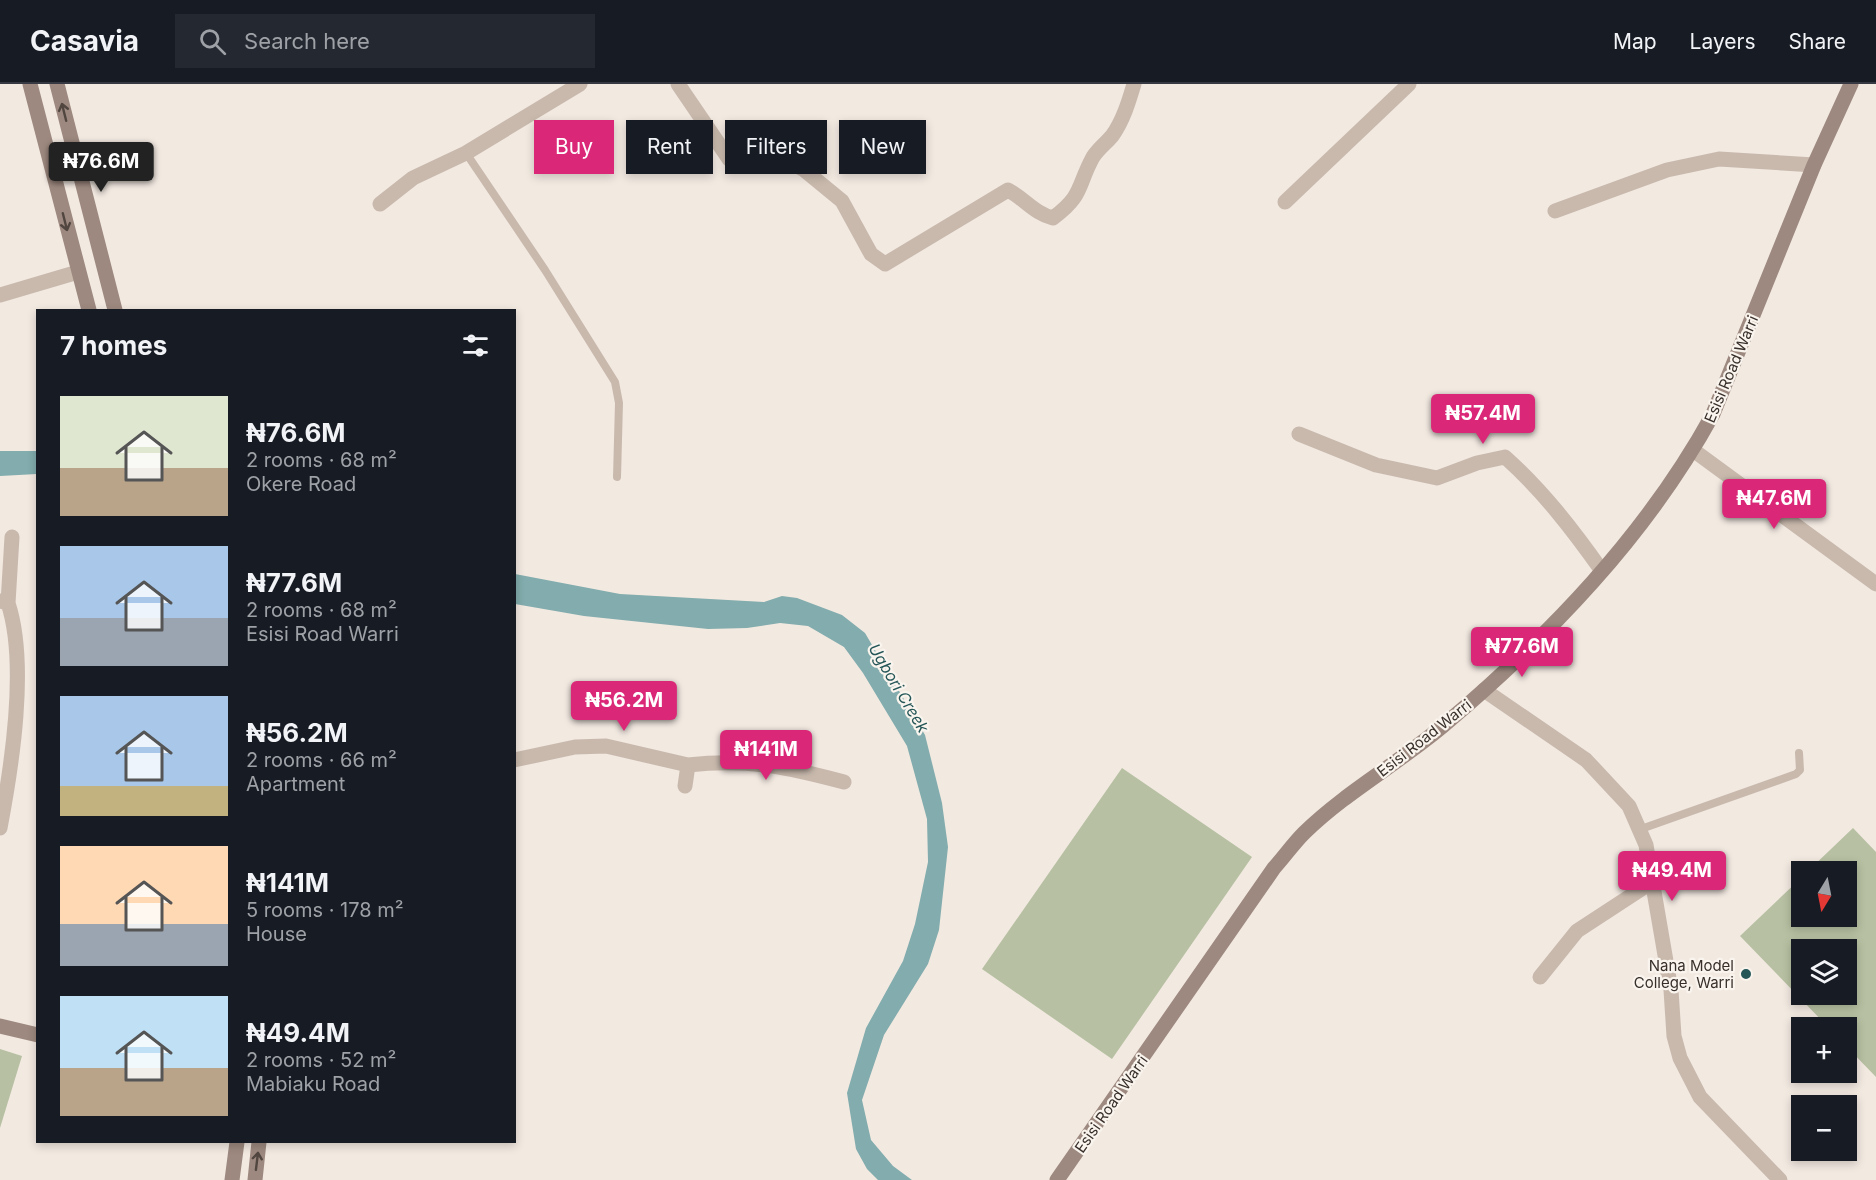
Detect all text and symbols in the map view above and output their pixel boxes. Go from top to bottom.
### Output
search box [175,14,595,68]
text: Casavia [30,24,139,58]
icon: search [196,25,229,58]
text: Search here [244,28,370,54]
text: Map [1613,29,1657,54]
text: Layers [1690,29,1756,54]
text: Share [1789,29,1846,54]
one-way arrow [57,102,69,121]
chip: Buy [534,120,614,174]
chip: Rent [626,120,713,174]
chip: Filters [725,120,827,174]
chip: New [839,120,926,174]
pin: ₦76.6M [52,142,150,193]
text: ₦76.6M [63,149,139,173]
one-way arrow [60,212,72,231]
street label: Esisi Road Warri [1700,313,1762,425]
icon: filters [459,329,492,362]
text: 7 homes [60,330,167,361]
pin: ₦57.4M [1434,394,1532,445]
text: ₦57.4M [1445,401,1521,425]
text: ₦76.6M [246,417,346,448]
icon: home [108,420,180,492]
text: 2 rooms · 68 m² [246,448,397,472]
text: Okere Road [246,472,356,496]
pin: ₦47.6M [1725,479,1823,530]
text: ₦47.6M [1736,486,1812,510]
text: ₦77.6M [246,567,342,598]
icon: home [108,570,180,642]
text: 2 rooms · 68 m² [246,598,397,622]
text: Esisi Road Warri [246,622,399,646]
pin: ₦77.6M [1473,627,1571,678]
text: ₦77.6M [1485,634,1559,658]
water label: Ugbori Creek [865,640,934,736]
pin: ₦56.2M [575,681,673,732]
text: ₦56.2M [585,688,663,712]
street label: Esisi Road Warri [1373,695,1475,781]
text: ₦56.2M [246,717,348,748]
icon: home [108,720,180,792]
pin: ₦141M [724,730,808,781]
text: ₦141M [734,737,798,761]
text: 2 rooms · 66 m² [246,748,397,772]
text: Apartment [246,772,345,796]
pin: ₦49.4M [1623,851,1721,902]
text: ₦49.4M [1632,858,1712,882]
north arrow [1791,861,1857,927]
map controls [1791,861,1857,1161]
text: ₦141M [246,867,329,898]
icon: home [108,870,180,942]
text: 5 rooms · 178 m² [246,898,404,922]
text: House [246,922,307,946]
button: layers [1791,939,1857,1005]
place label: Nana Model College, Warri [1634,956,1734,992]
marker: Nana Model College, Warri [1739,967,1753,981]
text: ₦49.4M [246,1017,350,1048]
button: + [1791,1017,1857,1083]
icon: home [108,1020,180,1092]
text: 2 rooms · 52 m² [246,1048,396,1072]
street label: Esisi Road Warri [1070,1052,1152,1156]
text: Mabiaku Road [246,1072,380,1096]
button: − [1791,1095,1857,1161]
one-way arrow [252,1151,263,1171]

